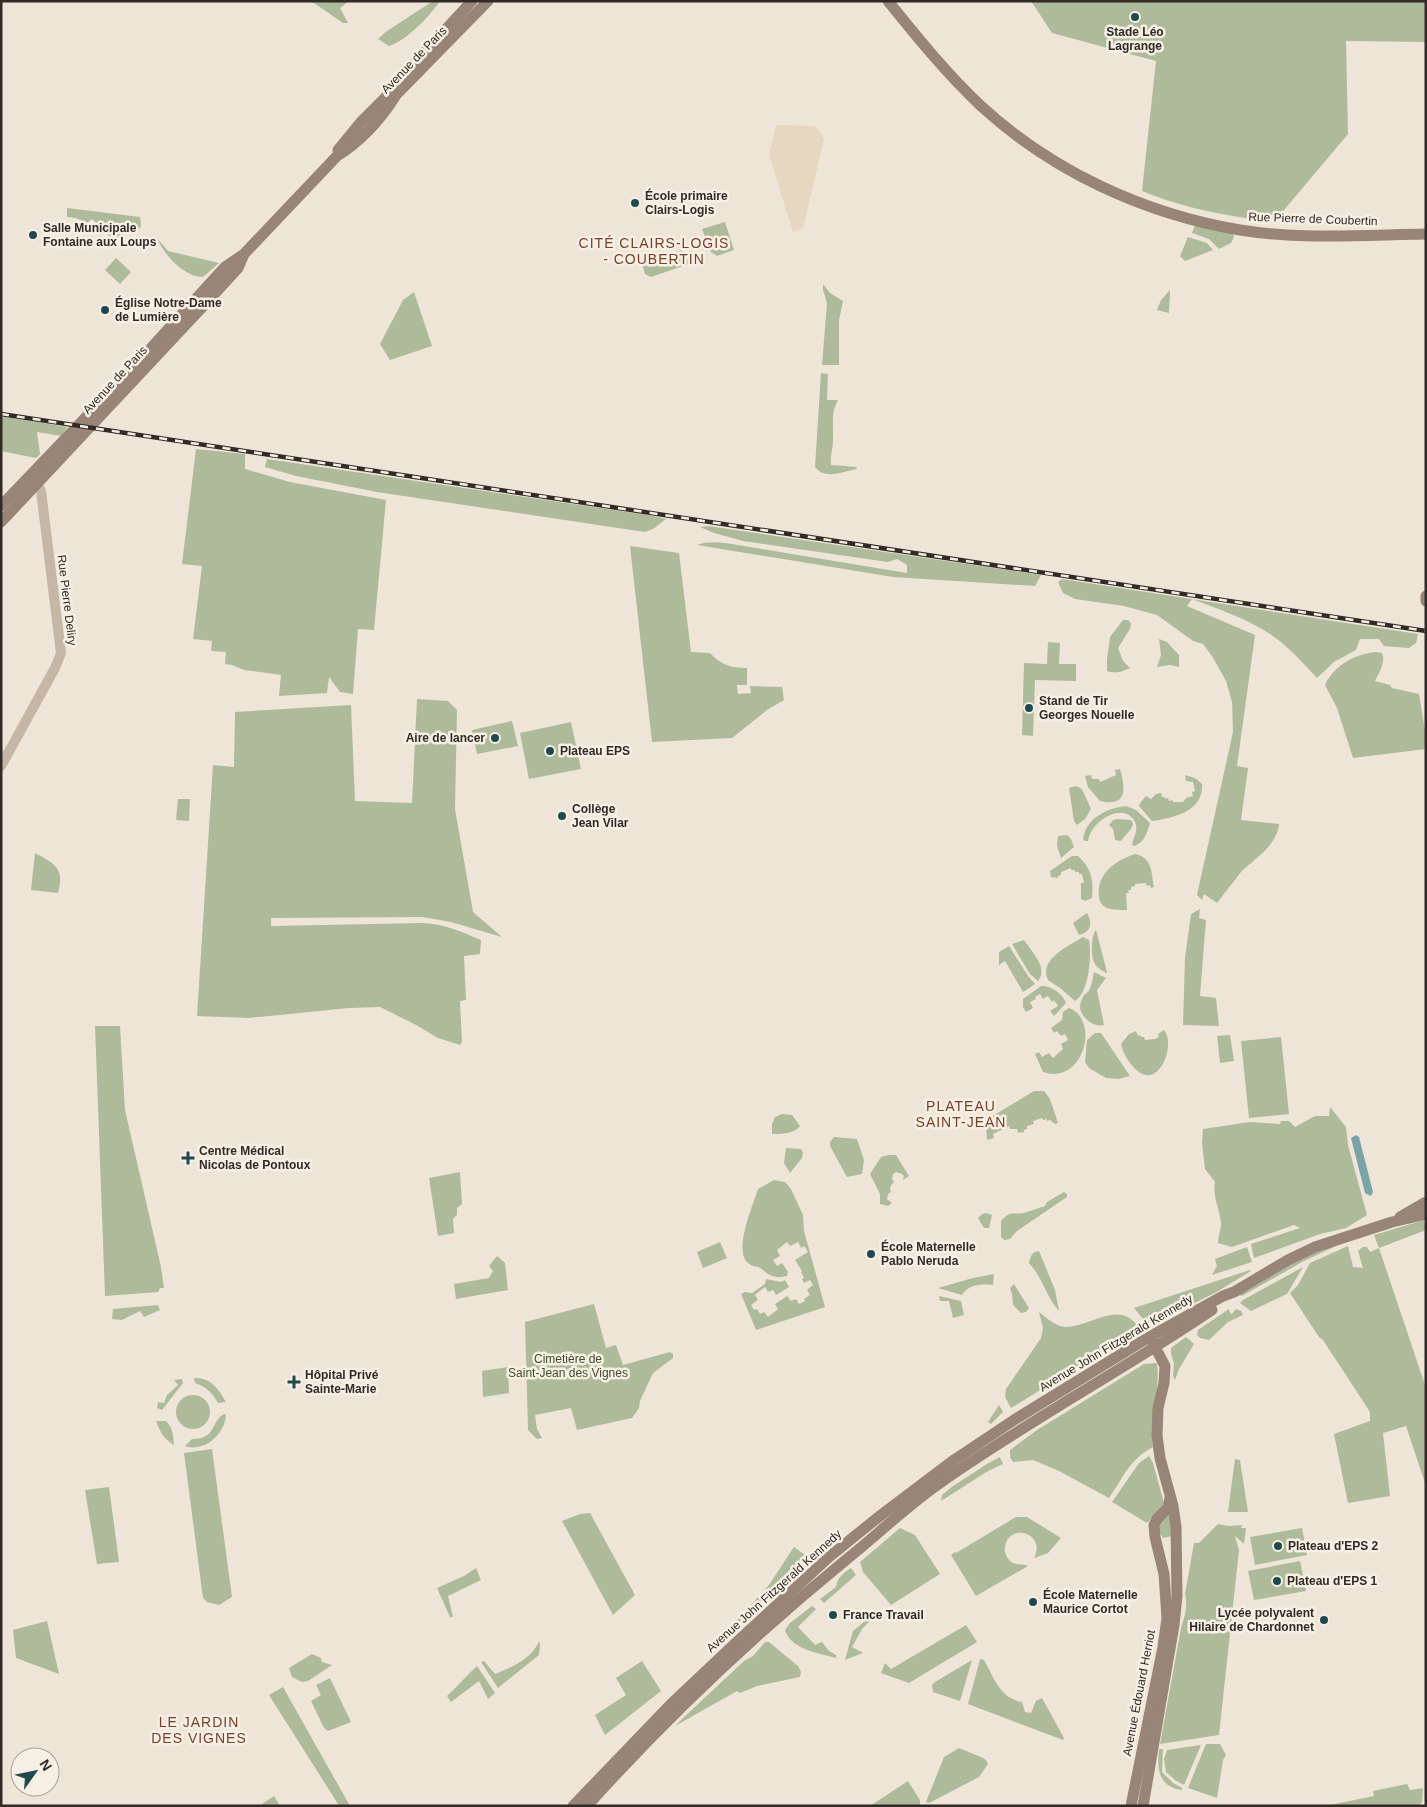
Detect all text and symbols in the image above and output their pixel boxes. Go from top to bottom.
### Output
marker: Stade Léo Lagrange [1129,11,1141,23]
street label: Avenue de Paris [378,24,450,96]
place label: Stade Léo Lagrange [1106,25,1164,53]
place label: École primaire Clairs-Logis [645,188,728,217]
marker: École primaire Clairs-Logis [629,197,641,209]
street label: Rue Pierre de Coubertin [1248,210,1378,228]
place label: Salle Municipale Fontaine aux Loups [43,221,157,249]
marker: Salle Municipale Fontaine aux Loups [27,229,39,241]
district label: CITÉ CLAIRS-LOGIS - COUBERTIN [579,235,729,267]
place label: Église Notre-Dame de Lumière [115,295,222,324]
marker: Église Notre-Dame de Lumière [99,304,111,316]
street label: Avenue de Paris [80,343,150,417]
street label: Rue Pierre Deliry [54,554,80,646]
place label: Stand de Tir Georges Nouelle [1039,694,1135,722]
marker: Stand de Tir Georges Nouelle [1023,702,1035,714]
place label: Aire de lancer [406,731,485,745]
marker: Aire de lancer [489,732,501,744]
place label: Plateau EPS [560,744,630,758]
marker: Plateau EPS [544,745,556,757]
place label: Collège Jean Vilar [572,802,629,830]
marker: Collège Jean Vilar [556,810,568,822]
district label: PLATEAU SAINT-JEAN [916,1098,1006,1130]
place label: Centre Médical Nicolas de Pontoux [199,1144,311,1172]
marker: Centre Médical Nicolas de Pontoux [181,1151,195,1165]
place label: École Maternelle Pablo Neruda [881,1239,976,1268]
marker: École Maternelle Pablo Neruda [865,1248,877,1260]
street label: Avenue John Fitzgerald Kennedy [1037,1292,1195,1394]
park label: Cimetière de Saint-Jean des Vignes [508,1352,628,1380]
place label: Hôpital Privé Sainte-Marie [305,1368,379,1396]
marker: Hôpital Privé Sainte-Marie [287,1375,301,1389]
street label: Avenue John Fitzgerald Kennedy [704,1527,844,1655]
place label: Plateau d'EPS 2 [1288,1539,1379,1553]
marker: Plateau d'EPS 2 [1272,1540,1284,1552]
place label: Plateau d'EPS 1 [1287,1574,1378,1588]
marker: Plateau d'EPS 1 [1271,1575,1283,1587]
place label: École Maternelle Maurice Cortot [1043,1587,1138,1616]
marker: École Maternelle Maurice Cortot [1027,1596,1039,1608]
place label: Lycée polyvalent Hilaire de Chardonnet [1189,1606,1314,1634]
place label: France Travail [843,1608,924,1622]
marker: France Travail [827,1609,839,1621]
marker: Lycée polyvalent Hilaire de Chardonnet [1318,1614,1330,1626]
street label: Avenue Édouard Herriot [1119,1628,1158,1757]
district label: LE JARDIN DES VIGNES [151,1714,247,1746]
north arrow [10,1747,60,1797]
text: N [36,1756,55,1774]

